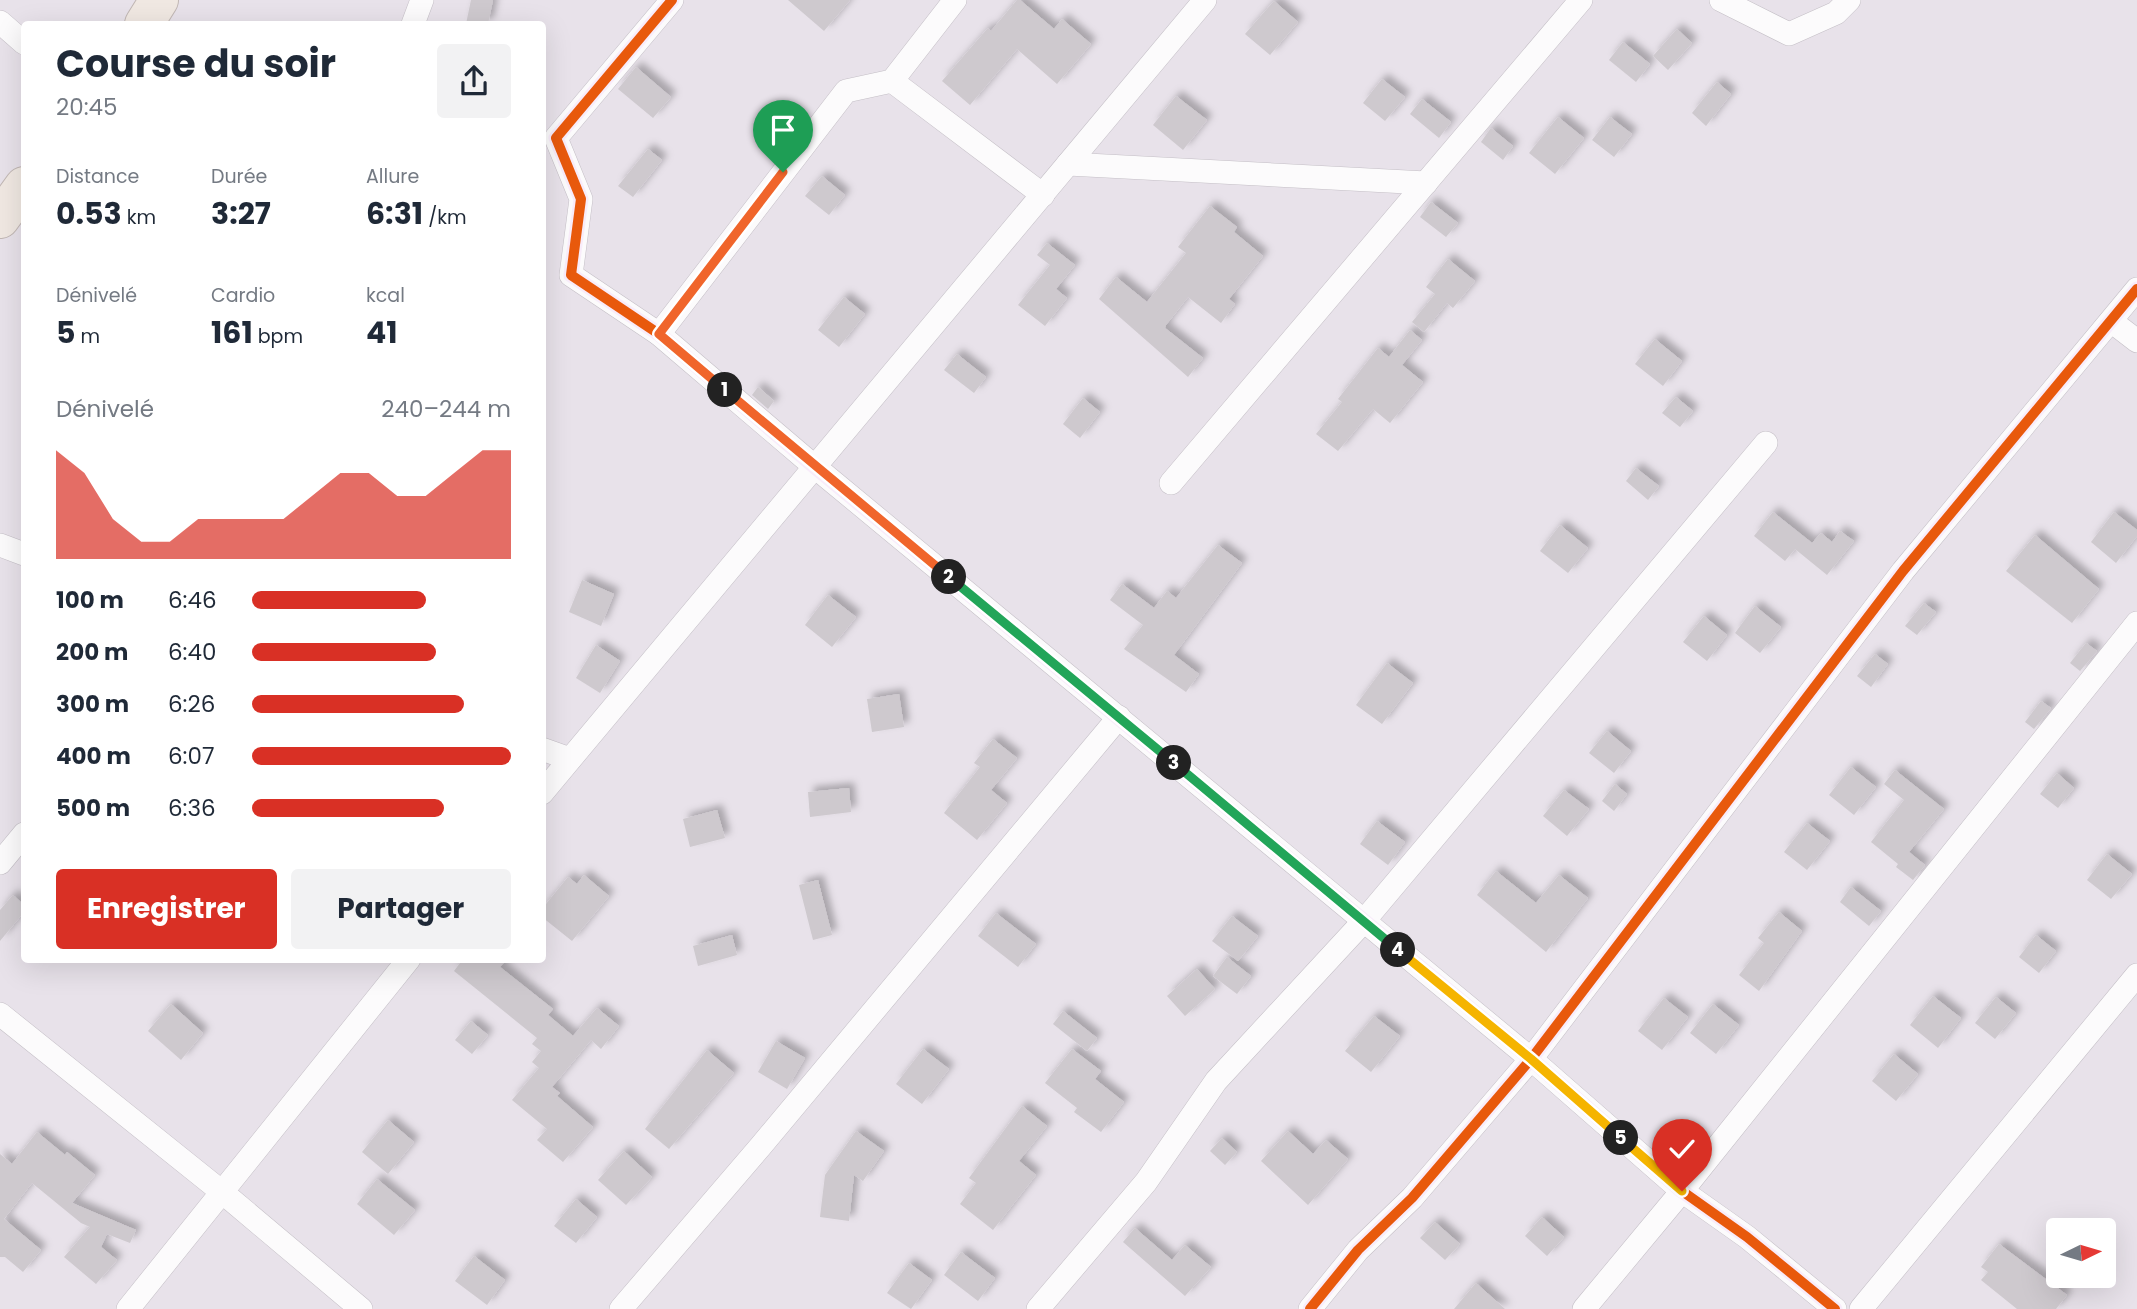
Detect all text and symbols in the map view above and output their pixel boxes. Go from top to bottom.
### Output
text: Course du soir [56,37,336,90]
button: share [437,44,511,118]
text: 20:45 [56,91,117,123]
pin [753,100,813,172]
icon: arrive [764,111,802,149]
text: Distance [56,163,139,190]
text: Durée [211,163,267,190]
text: Allure [366,163,419,190]
text: 0.53 [56,192,122,235]
text: 3:27 [211,192,271,235]
text: 6:31 [366,192,423,235]
text: km [122,204,156,231]
text: /km [423,204,467,231]
text: Dénivelé [56,282,137,309]
text: Cardio [211,282,275,309]
text: kcal [366,282,405,309]
text: 5 [56,311,76,354]
text: 161 [211,311,253,354]
text: 41 [366,311,398,354]
text: m [76,323,100,350]
text: bpm [253,323,303,350]
pin: 1 [708,372,742,408]
text: 1 [721,376,728,403]
text: Dénivelé [56,393,154,425]
text: 240–244 m [381,393,511,425]
pin: 2 [932,560,967,594]
text: 2 [943,563,954,590]
text: 100 m [56,584,124,616]
text: 6:46 [168,584,217,616]
text: 200 m [56,636,128,668]
text: 6:40 [168,636,216,668]
text: 300 m [56,688,129,720]
text: 6:26 [168,688,215,720]
text: 400 m [56,740,131,772]
text: 6:07 [168,740,215,772]
pin: 3 [1156,746,1192,780]
text: 3 [1168,749,1179,776]
text: 500 m [56,792,130,824]
text: 6:36 [168,792,216,824]
button: Enregistrer [56,869,277,949]
button: Partager [291,869,511,949]
pin: 4 [1380,932,1416,968]
text: 4 [1391,936,1404,963]
pin [1652,1119,1712,1191]
pin: 5 [1604,1120,1638,1156]
text: 5 [1614,1124,1627,1151]
icon: check [1663,1130,1701,1168]
north arrow [2046,1218,2116,1288]
map controls [2046,1218,2116,1288]

